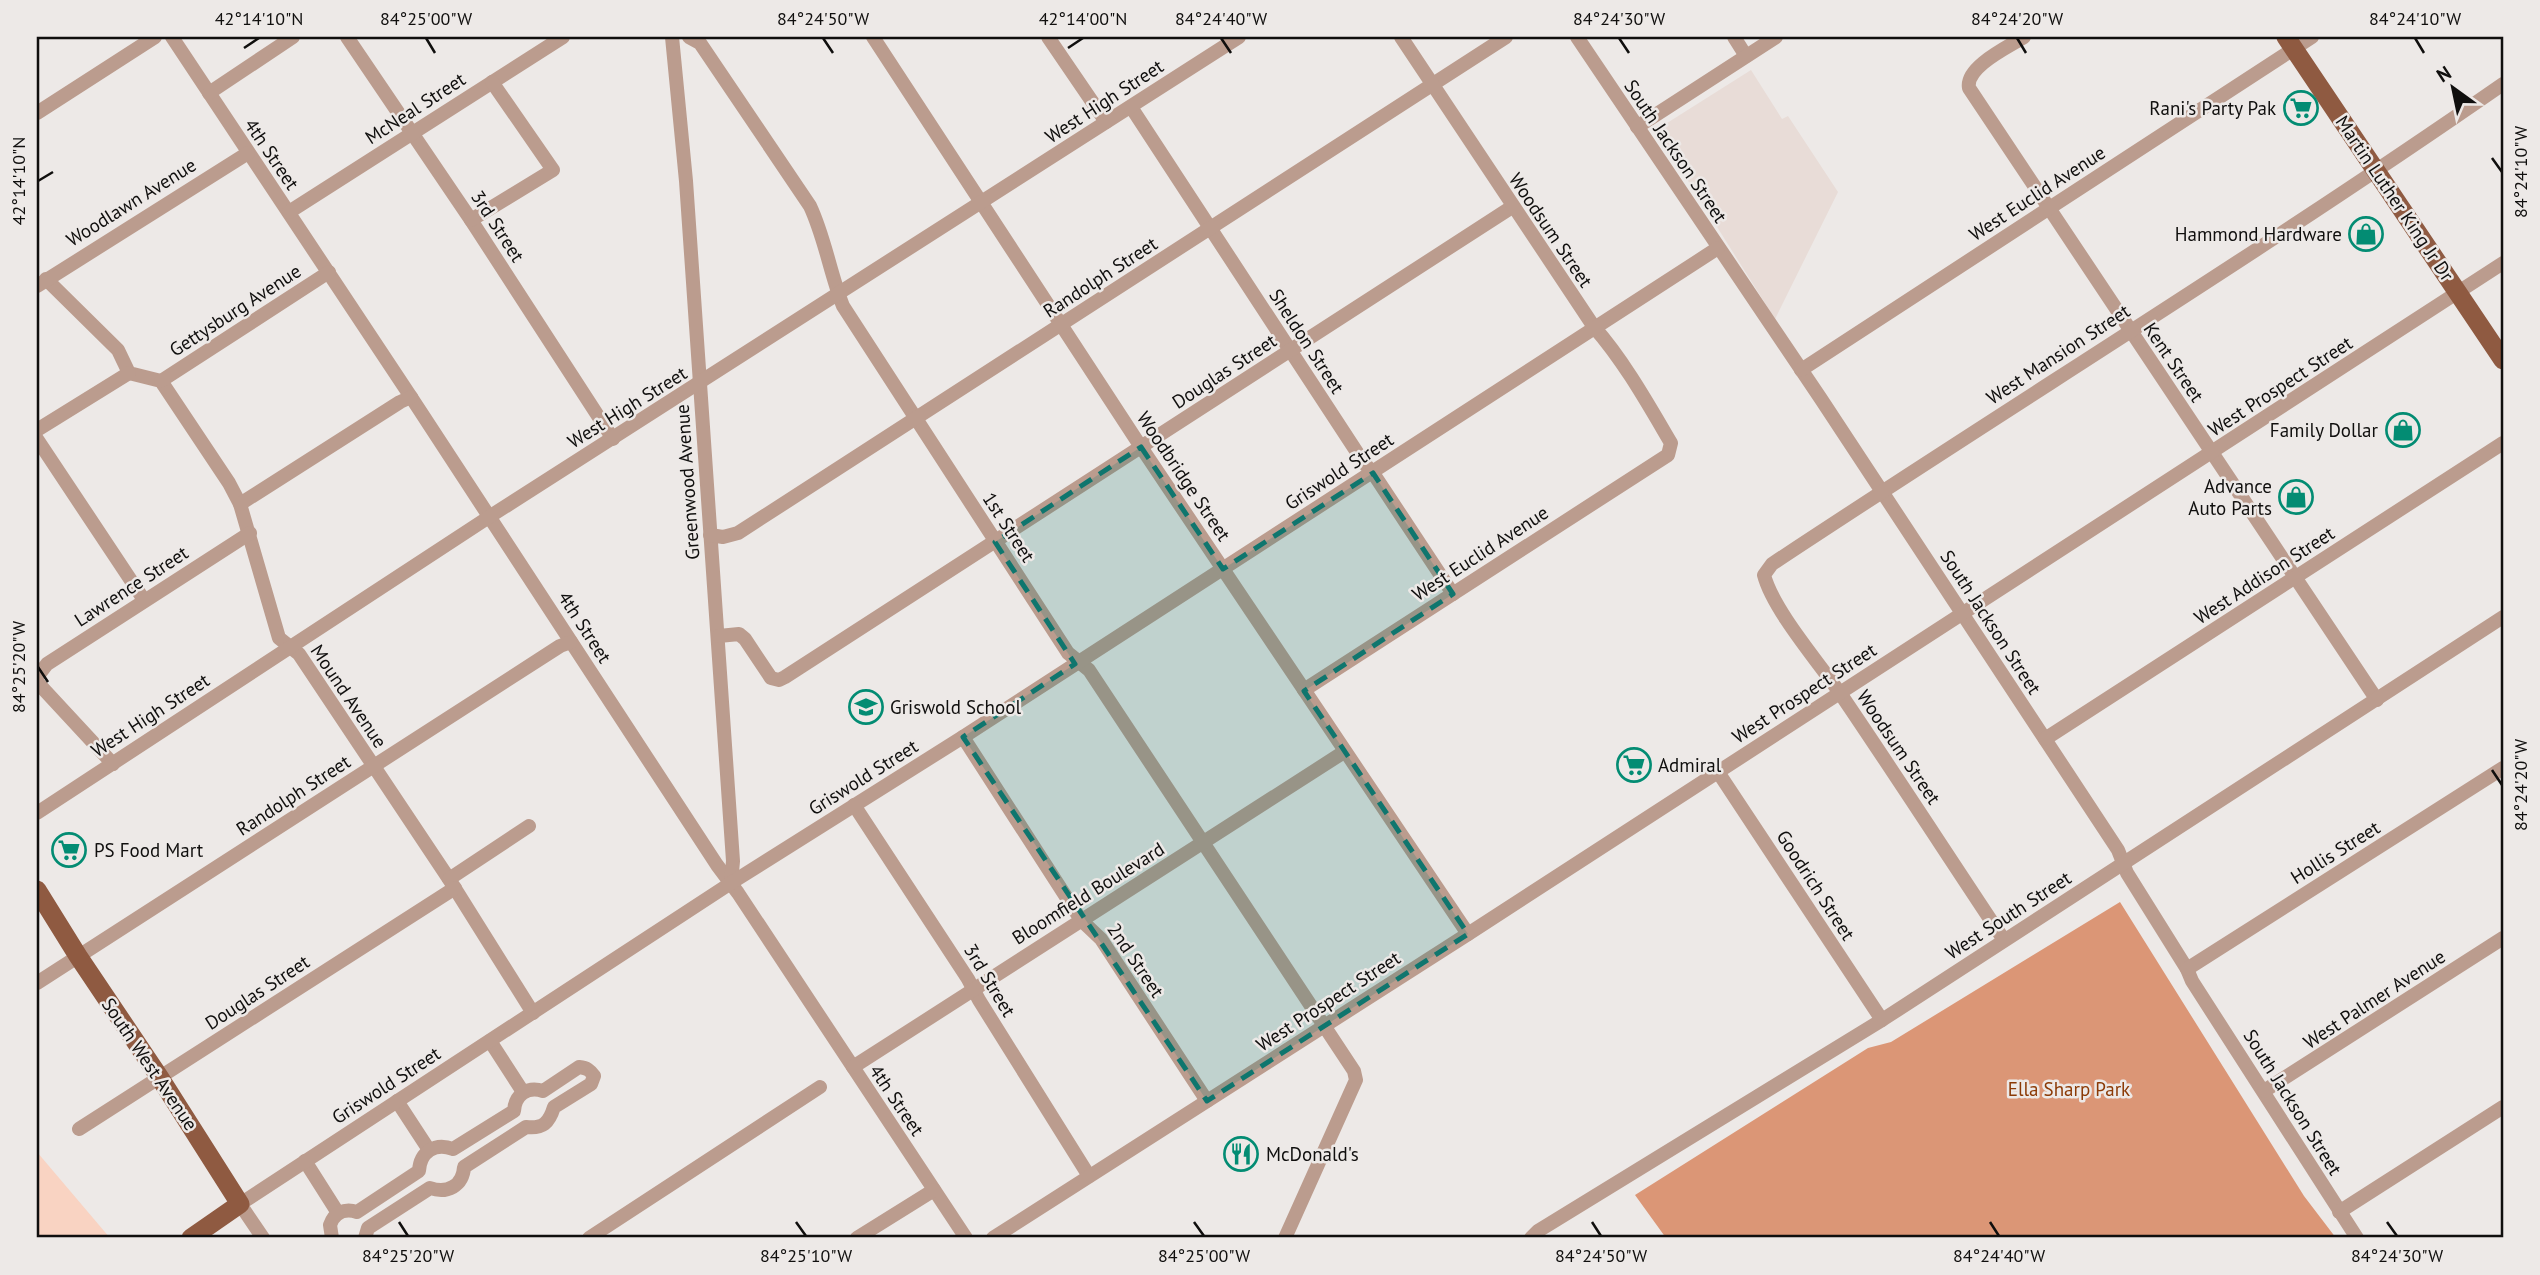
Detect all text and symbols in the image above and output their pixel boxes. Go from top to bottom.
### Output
text: 42°14'10"N [215,7,303,30]
text: 84°25'00"W [380,7,472,30]
text: 84°24'50"W [777,7,869,30]
text: 42°14'00"N [1039,7,1127,30]
text: 84°24'40"W [1175,7,1267,30]
text: 84°24'30"W [1573,7,1665,30]
text: 84°24'20"W [1971,7,2063,30]
text: 84°24'10"W [2369,7,2461,30]
north arrow [2418,52,2488,122]
street label: West High Street [1040,54,1168,148]
text: N [2432,60,2456,87]
street label: McNeal Street [360,66,470,149]
street label: South Jackson Street [1619,75,1733,227]
supermarket icon: Rani's Party Pak [2282,89,2320,127]
place label: Rani's Party Pak [2149,96,2276,120]
street label: Martin Luther King Jr Dr [2331,111,2460,286]
street label: 4th Street [239,114,305,195]
text: 84°24'10"W [2509,126,2532,218]
text: 42°14'10"N [7,137,30,225]
street label: West Euclid Avenue [1964,140,2110,246]
street label: Woodlawn Avenue [62,152,200,252]
street label: Woodsum Street [1504,168,1598,292]
street label: 3rd Street [466,186,530,267]
shop icon: Hammond Hardware [2347,215,2385,253]
place label: Hammond Hardware [2175,222,2342,246]
street label: Randolph Street [1038,231,1162,323]
street label: Gettysburg Avenue [165,259,305,361]
street label: Sheldon Street [1264,284,1350,398]
street label: West Mansion Street [1982,298,2135,409]
street label: Kent Street [2139,318,2210,407]
street label: Douglas Street [1167,328,1281,414]
street label: West Prospect Street [2203,330,2357,442]
street label: West High Street [563,360,692,453]
street label: Greenwood Avenue [670,403,704,561]
street label: Woodbridge Street [1132,407,1236,546]
shop icon: Family Dollar [2384,411,2422,449]
place label: Family Dollar [2270,418,2379,442]
street label: Griswold Street [1280,427,1398,515]
place label: Advance Auto Parts [2188,474,2272,520]
shop icon: Advance Auto Parts [2277,478,2315,516]
street label: 1st Street [978,488,1041,567]
street label: West Euclid Avenue [1407,500,1553,606]
street label: West Addison Street [2189,520,2339,629]
street label: Lawrence Street [70,540,193,632]
street label: South Jackson Street [1935,545,2047,699]
street label: 4th Street [553,587,617,668]
text: 84°25'20"W [7,621,30,713]
street label: West Prospect Street [1727,637,1881,749]
street label: Mound Avenue [306,640,392,752]
street label: West High Street [86,668,214,762]
street label: Woodsum Street [1852,685,1946,809]
school or university icon: Griswold School [847,688,885,726]
place label: Griswold School [890,695,1021,719]
street label: Griswold Street [804,734,923,820]
text: 84°24'20"W [2509,739,2532,831]
supermarket icon: Admiral [1615,746,1653,784]
street label: Randolph Street [231,749,355,841]
place label: Admiral [1658,753,1722,777]
street label: Hollis Street [2286,815,2385,889]
street label: Goodrich Street [1772,825,1861,945]
supermarket icon: PS Food Mart [50,831,88,869]
street label: Bloomfield Boulevard [1008,837,1168,949]
place label: PS Food Mart [94,838,204,862]
street label: West South Street [1941,865,2076,965]
street label: 2nd Street [1102,918,1170,1002]
street label: 3rd Street [959,939,1021,1021]
street label: West Palmer Avenue [2299,944,2449,1054]
street label: West Prospect Street [1251,945,1405,1057]
street label: Douglas Street [200,949,314,1035]
street label: South West Avenue [97,993,203,1135]
street label: South Jackson Street [2239,1025,2348,1180]
street label: Griswold Street [327,1041,445,1129]
street label: 4th Street [864,1060,930,1141]
park label: Ella Sharp Park [2008,1077,2130,1101]
restaurant icon: McDonald's [1222,1135,1260,1173]
place label: McDonald's [1266,1142,1359,1166]
text: 84°25'20"W [362,1244,454,1267]
text: 84°25'10"W [760,1244,852,1267]
text: 84°25'00"W [1158,1244,1250,1267]
text: 84°24'50"W [1555,1244,1647,1267]
text: 84°24'40"W [1953,1244,2045,1267]
text: 84°24'30"W [2351,1244,2443,1267]

